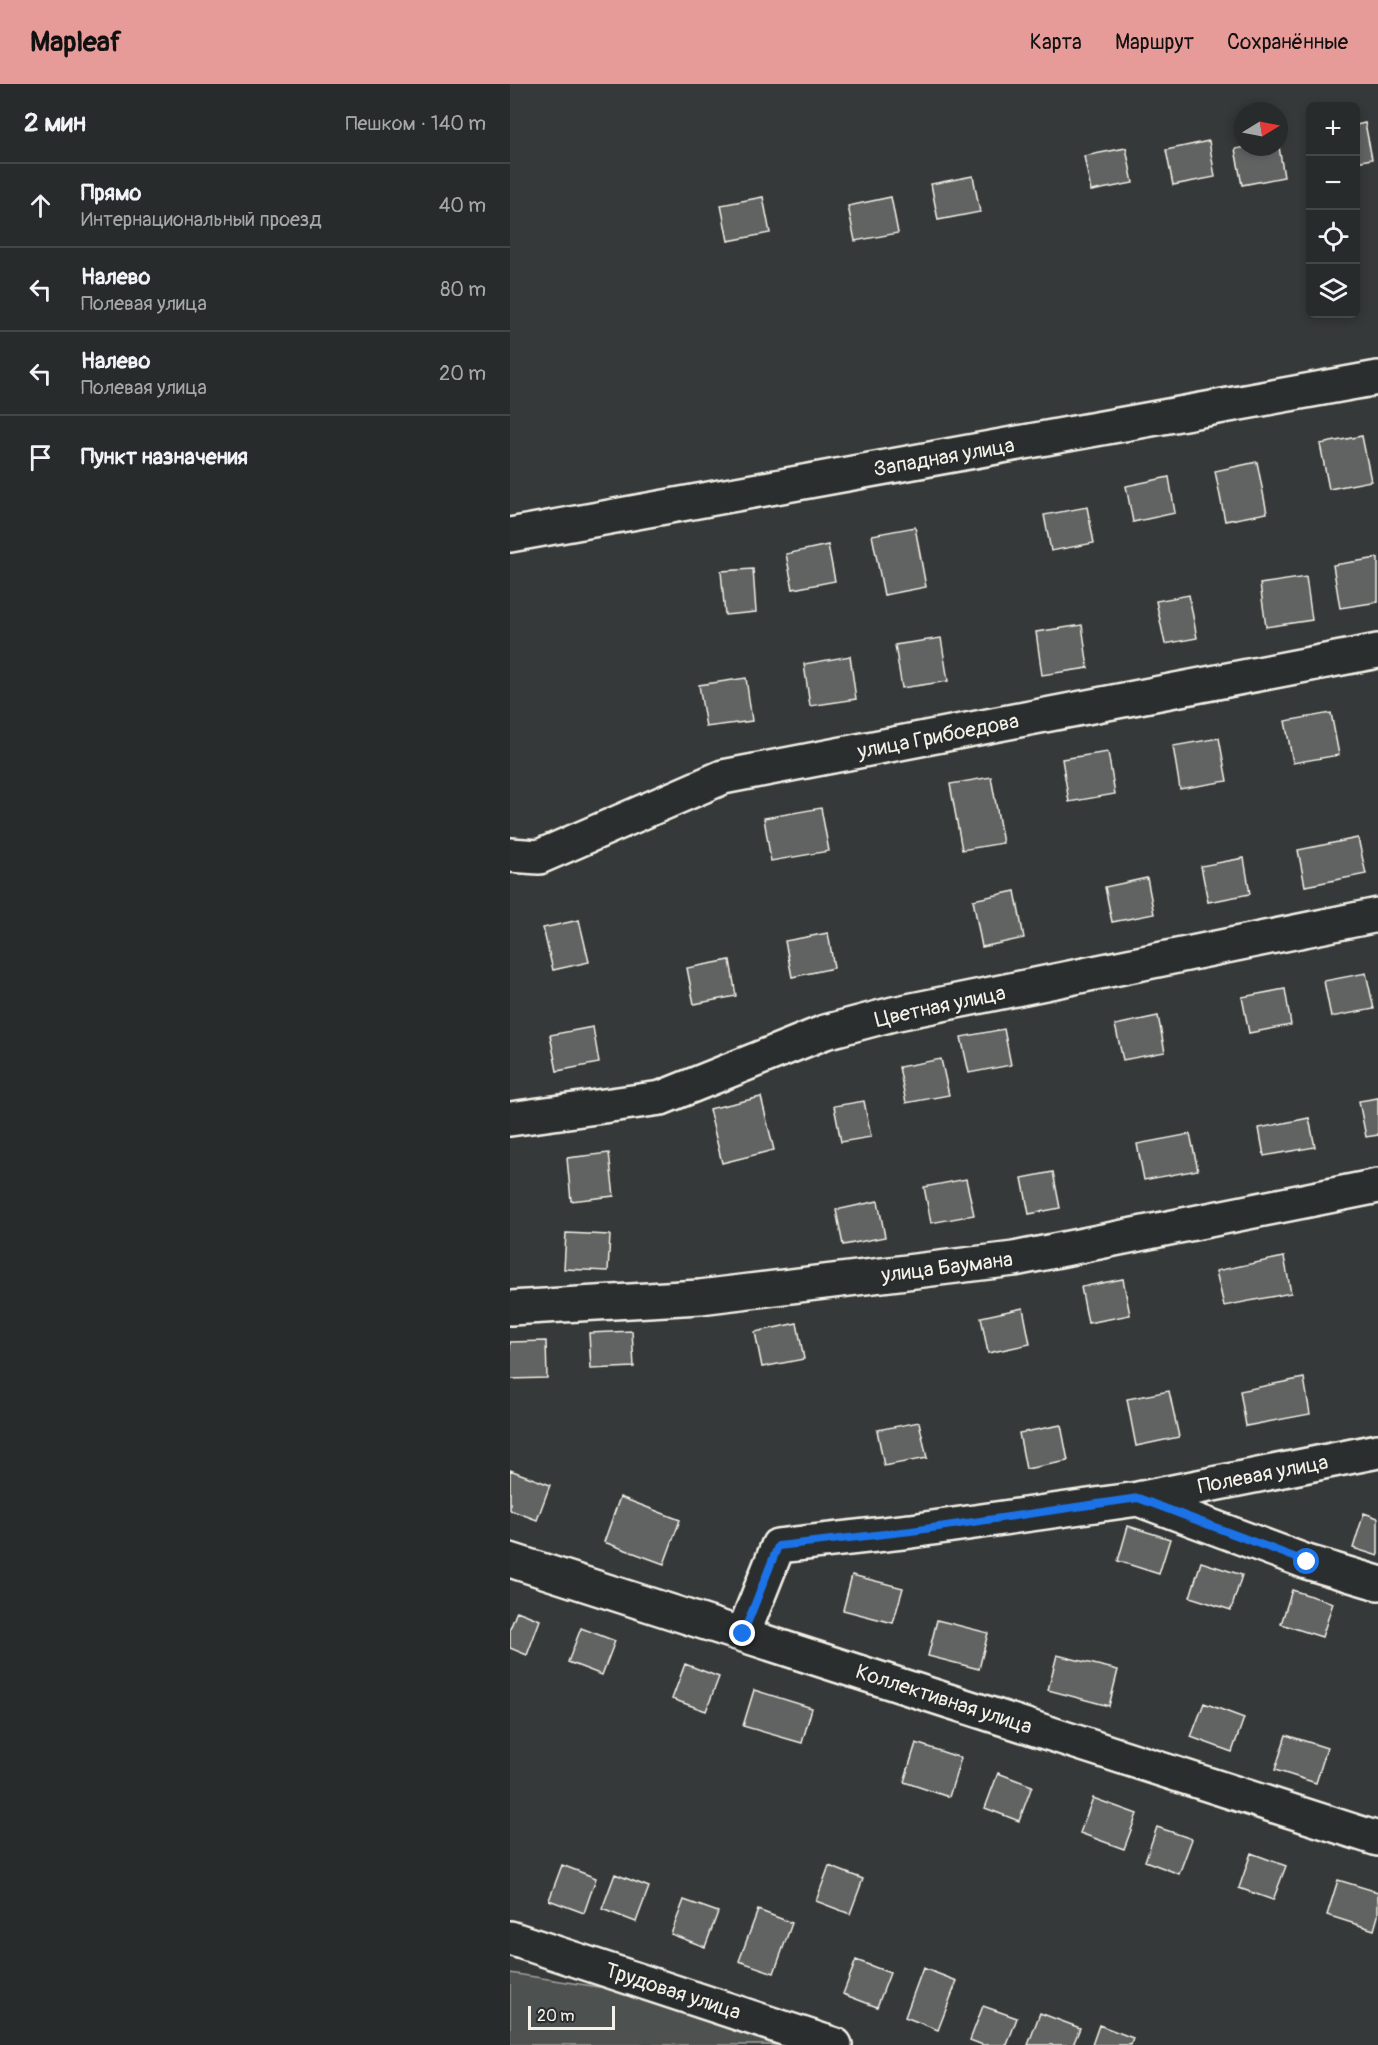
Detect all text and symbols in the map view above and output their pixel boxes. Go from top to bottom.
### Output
text: Mapleaf [30,25,121,60]
text: Карта [1030,29,1082,56]
text: Маршрут [1115,29,1194,56]
text: Сохранённые [1227,29,1348,56]
north arrow [1234,102,1288,156]
map controls [1306,102,1360,318]
button: + [1306,102,1360,156]
text: 2 мин [24,107,86,139]
text: Пешком · 140 m [345,111,486,136]
button: − [1306,156,1360,210]
text: Прямо [81,179,141,207]
icon: ahead [24,189,57,222]
text: 40 m [439,193,486,218]
text: Интернациональный проезд [81,207,321,232]
button: locate [1306,210,1360,264]
text: Налево [81,263,150,291]
button: layers [1306,264,1360,318]
icon: left [24,273,57,306]
text: 80 m [440,277,486,302]
text: Полевая улица [81,291,207,316]
text: Налево [81,347,150,375]
icon: left [24,357,57,390]
text: 20 m [439,361,486,386]
text: Полевая улица [81,375,207,400]
street label: Западная улица [872,432,1017,483]
icon: arrive [24,441,57,474]
text: Пункт назначения [81,443,248,471]
street label: улица Грибоедова [854,708,1021,766]
street label: Цветная улица [872,979,1008,1034]
street label: улица Баумана [879,1246,1014,1289]
street label: Полевая улица [1196,1449,1331,1500]
route start [1293,1548,1319,1574]
route end [729,1620,755,1646]
street label: Коллективная улица [852,1658,1035,1741]
street label: Трудовая улица [602,1957,744,2026]
scale bar [528,2003,615,2030]
text: 20 m [537,2006,575,2026]

